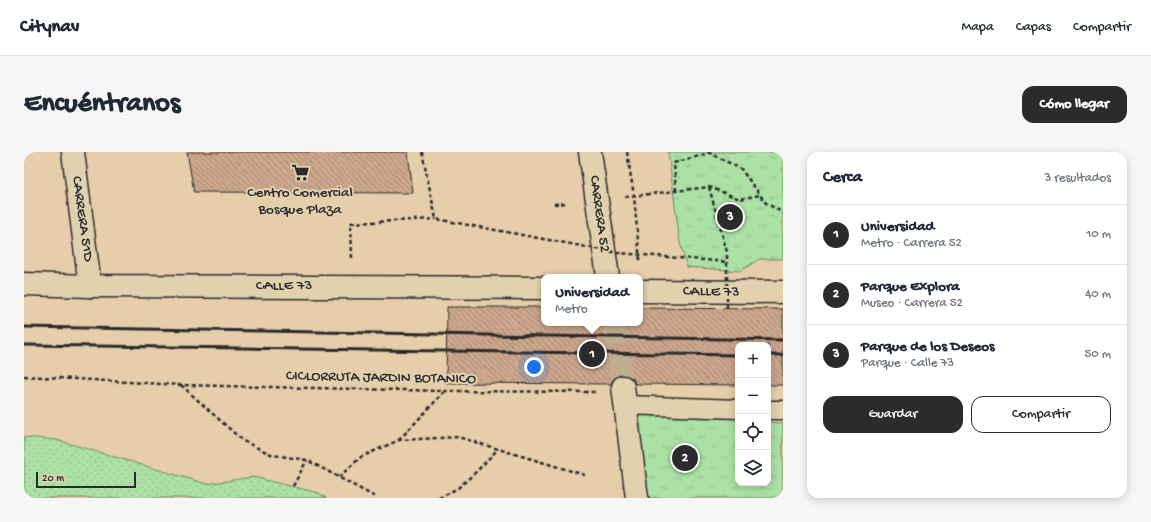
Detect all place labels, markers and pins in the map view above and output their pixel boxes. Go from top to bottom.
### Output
supermarket icon: Centro Comercial Bosque Plaza [290,162,310,182]
place label: Centro Comercial Bosque Plaza [247,184,353,219]
pin: 3 [717,202,743,232]
pin: 1 [579,339,605,369]
pin: 2 [672,443,698,473]

